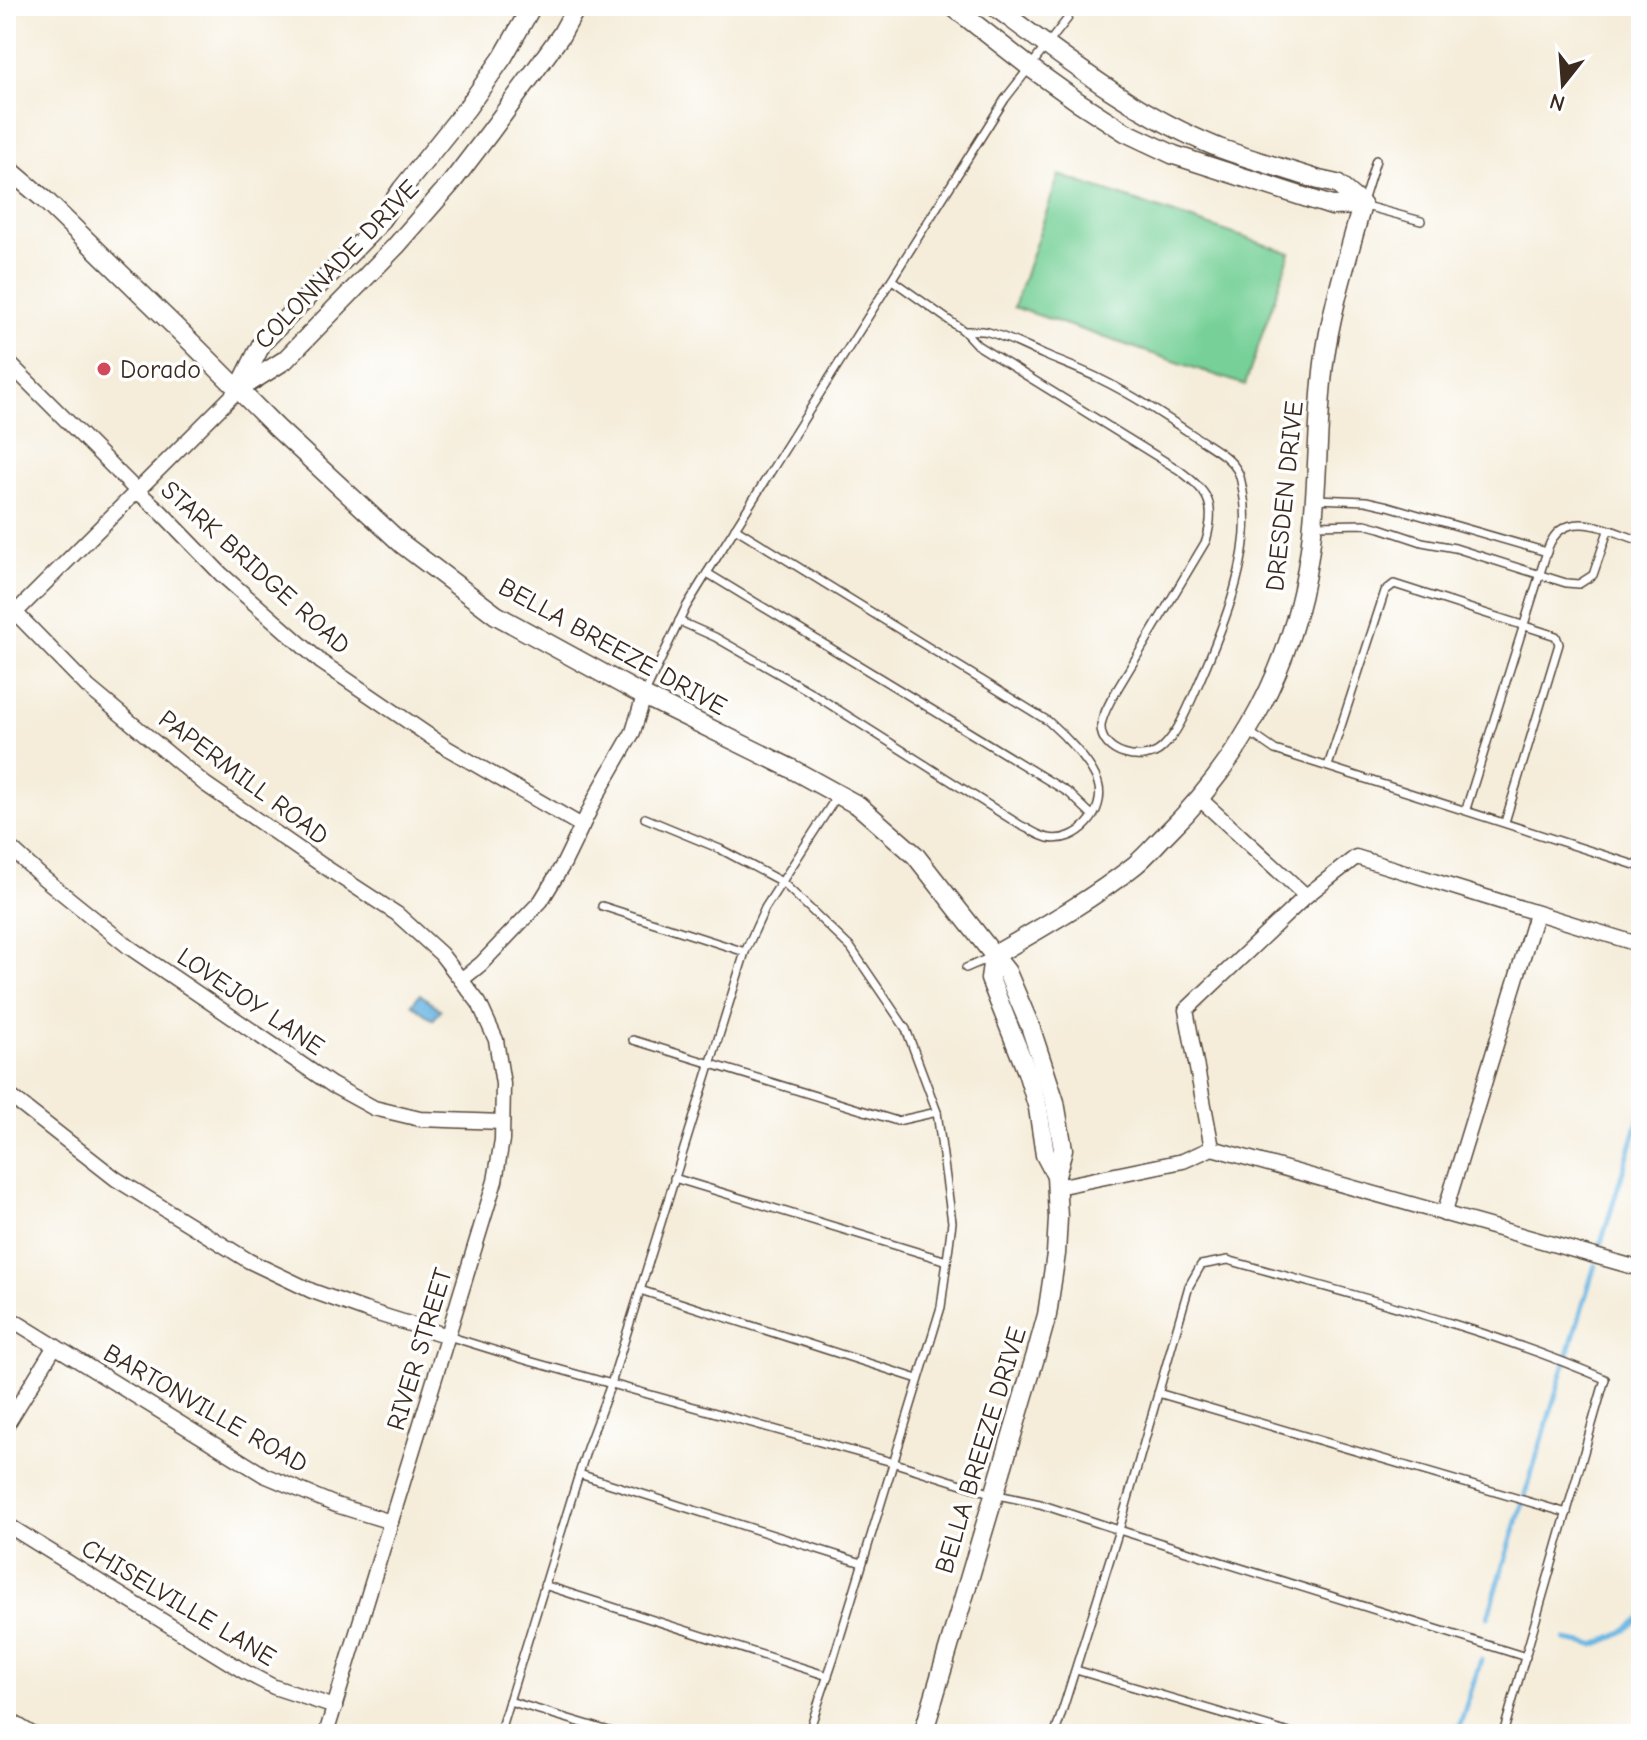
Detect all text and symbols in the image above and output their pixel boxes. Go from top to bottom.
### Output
north arrow [1523,44,1603,124]
text: N [1547,88,1568,117]
street label: COLONNADE DRIVE [248,174,425,355]
place label: Dorado [120,355,201,385]
marker: Dorado [95,360,113,378]
street label: DRESDEN DRIVE [1260,399,1310,593]
street label: STARK BRIDGE ROAD [155,475,356,661]
street label: BELLA BREEZE DRIVE [493,572,732,722]
street label: PAPERMILL ROAD [153,704,334,851]
street label: LOVEJOY LANE [171,942,330,1062]
street label: RIVER STREET [381,1264,459,1434]
street label: BELLA BREEZE DRIVE [929,1324,1033,1577]
street label: BARTONVILLE ROAD [98,1338,313,1480]
street label: CHISELVILLE LANE [76,1533,281,1673]

